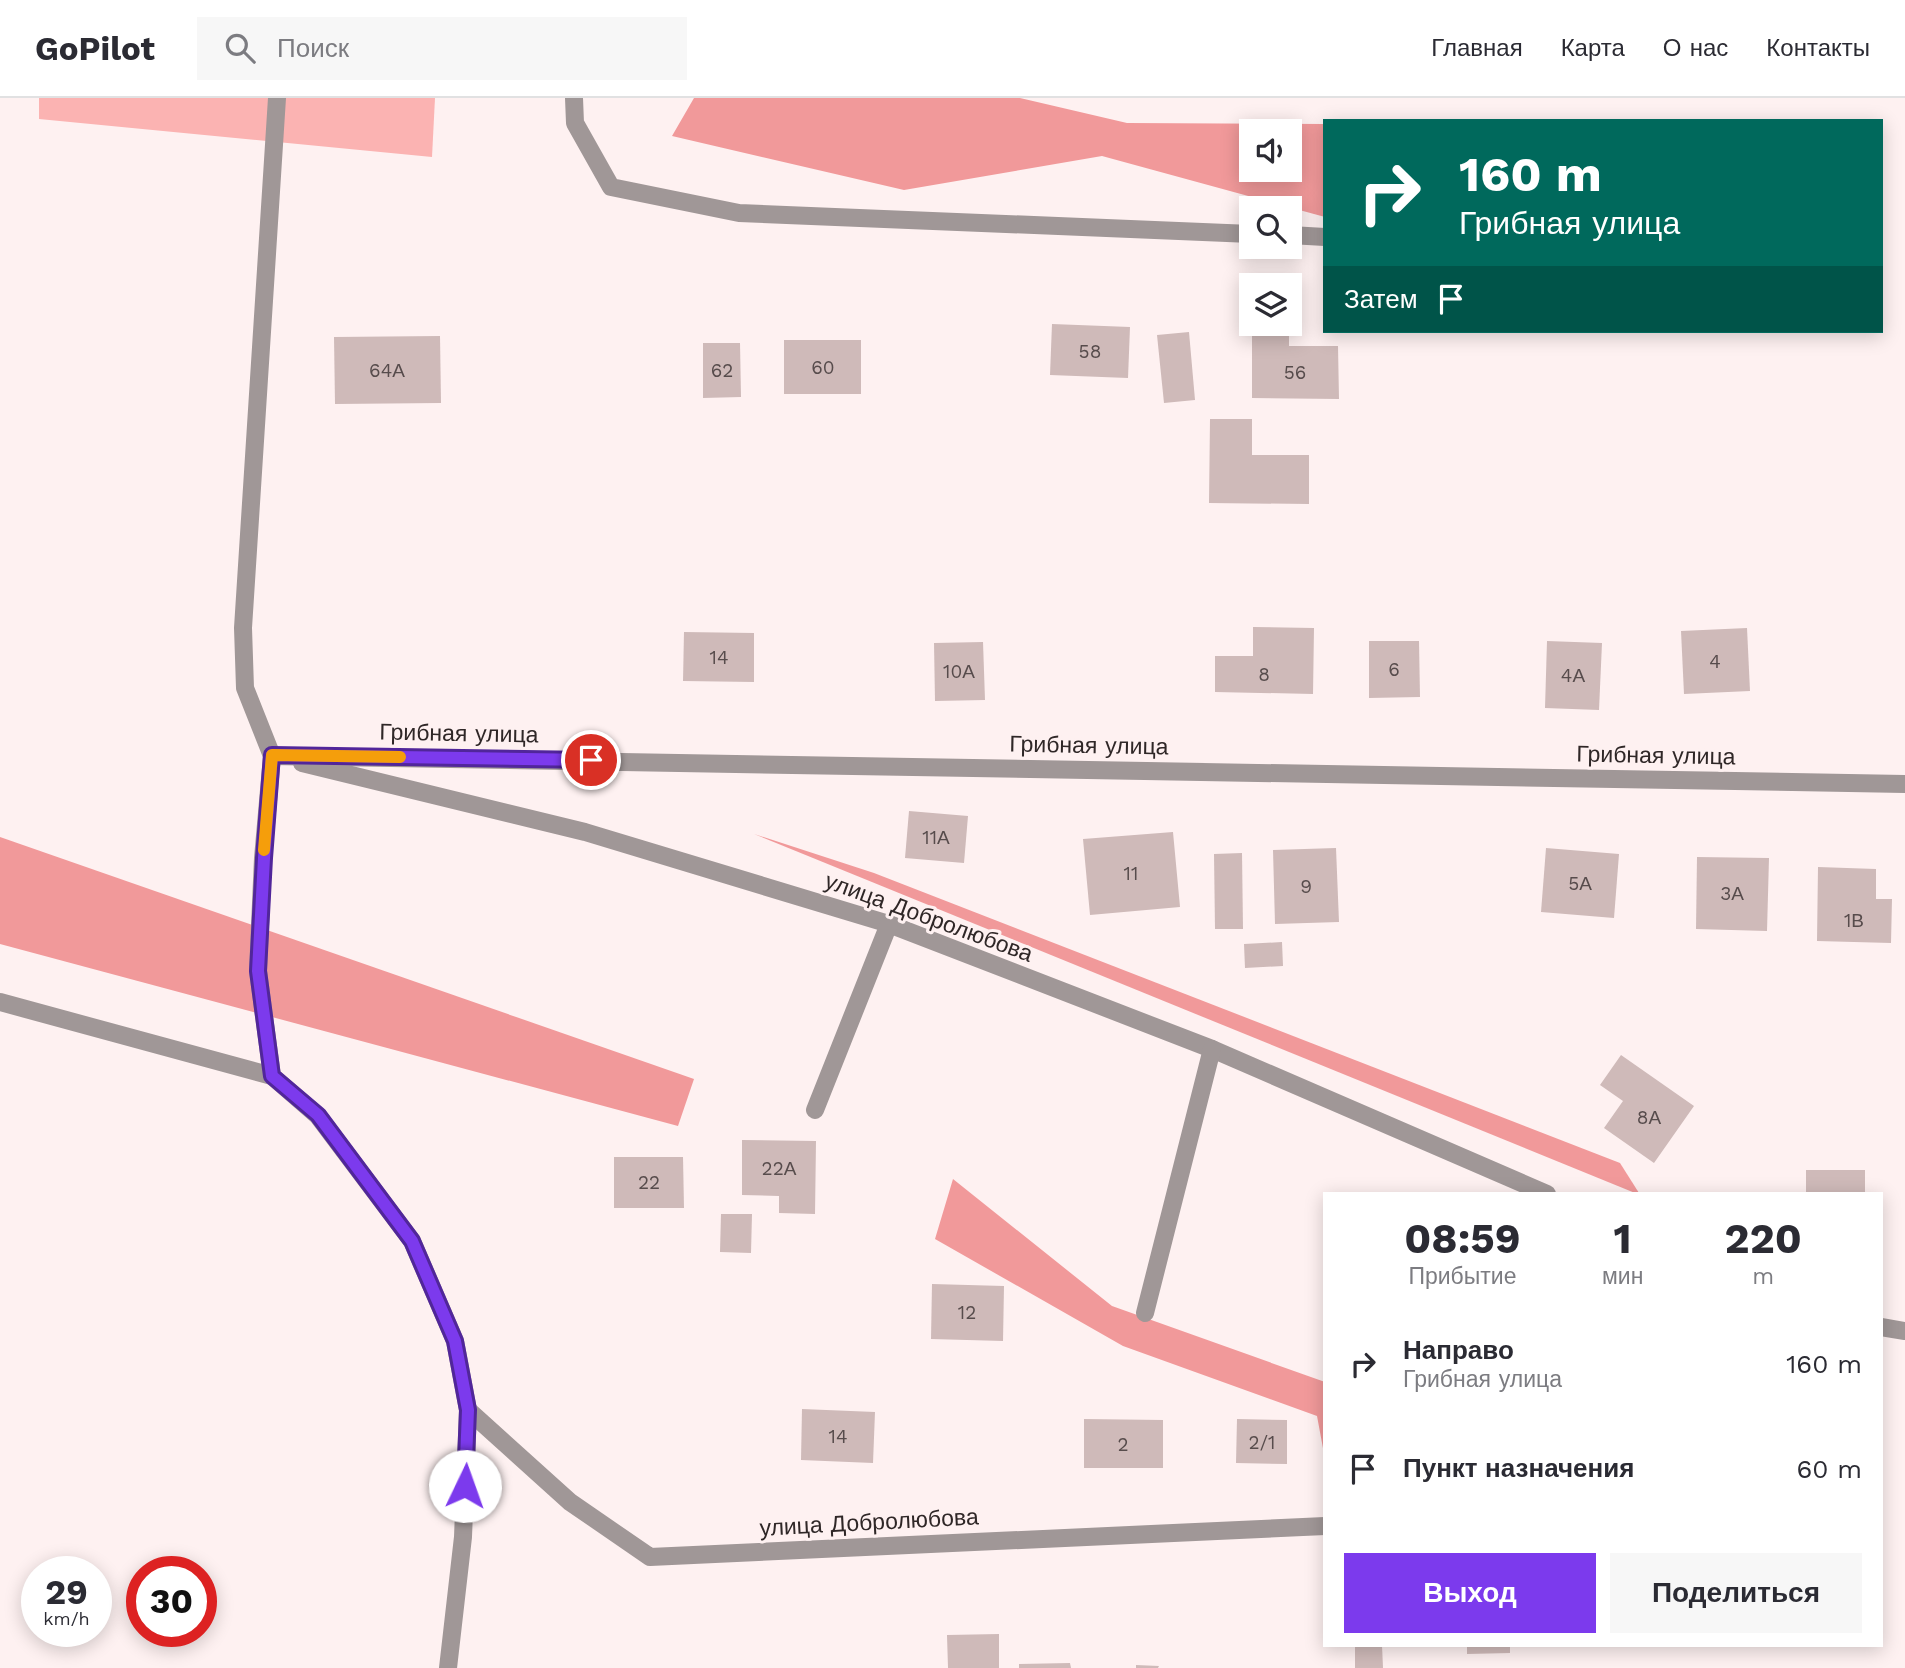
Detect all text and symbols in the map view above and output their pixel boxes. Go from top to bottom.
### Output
search box [197,17,687,80]
text: GoPilot [35,29,155,68]
icon: search [221,29,259,67]
text: Поиск [277,33,349,63]
text: Главная [1431,34,1523,62]
text: Карта [1561,34,1625,62]
text: О нас [1663,34,1728,62]
text: Контакты [1766,34,1870,62]
map controls [1239,119,1302,336]
button: sound [1239,119,1302,182]
text: 160 m [1459,145,1602,203]
icon: right [1344,147,1435,238]
button: search [1239,196,1302,259]
text: Грибная улица [1459,204,1680,242]
button: layers [1239,273,1302,336]
icon: arrive [1432,280,1470,318]
text: Затем [1344,284,1418,314]
house number: 58 [1079,340,1101,363]
house number: 60 [811,356,835,379]
house number: 64А [369,359,405,382]
house number: 62 [711,359,733,382]
house number: 56 [1284,361,1306,384]
house number: 14 [709,646,729,669]
house number: 4 [1709,650,1721,673]
house number: 6 [1388,658,1400,681]
house number: 10А [943,660,975,683]
house number: 8 [1258,663,1270,686]
house number: 4А [1561,664,1585,687]
street label: Грибная улица [379,719,539,748]
pin [561,730,621,790]
street label: Грибная улица [1009,731,1169,760]
icon: arrive [572,741,610,779]
street label: Грибная улица [1576,741,1736,770]
house number: 11А [922,826,950,849]
house number: 11 [1124,862,1138,885]
street label: улица Добролюбова [821,867,1037,968]
house number: 5А [1568,872,1592,895]
house number: 9 [1300,875,1312,898]
house number: 3А [1720,882,1744,905]
house number: 1В [1844,909,1864,932]
house number: 8А [1637,1106,1662,1129]
house number: 22А [762,1157,797,1180]
house number: 22 [638,1171,660,1194]
text: 08:59 [1404,1214,1521,1263]
text: 1 [1614,1214,1632,1263]
text: 220 [1725,1214,1802,1263]
text: Прибытие [1408,1263,1517,1290]
text: мин [1602,1263,1643,1290]
text: m [1752,1263,1774,1290]
house number: 12 [958,1301,976,1324]
text: Направо [1403,1335,1514,1365]
icon: right [1344,1345,1382,1383]
text: 160 m [1786,1349,1862,1379]
text: Грибная улица [1403,1366,1562,1393]
house number: 14 [828,1425,848,1448]
house number: 2/1 [1249,1431,1275,1454]
house number: 2 [1117,1433,1129,1456]
position arrow [428,1449,502,1523]
icon: arrive [1344,1450,1382,1488]
text: Пункт назначения [1403,1453,1634,1483]
text: 60 m [1796,1454,1862,1484]
street label: улица Добролюбова [759,1503,979,1542]
button: Выход [1344,1553,1596,1633]
button: Поделиться [1610,1553,1862,1633]
speed limit sign: 30 [126,1556,217,1647]
text: 29 [45,1571,88,1613]
text: km/h [43,1608,90,1629]

